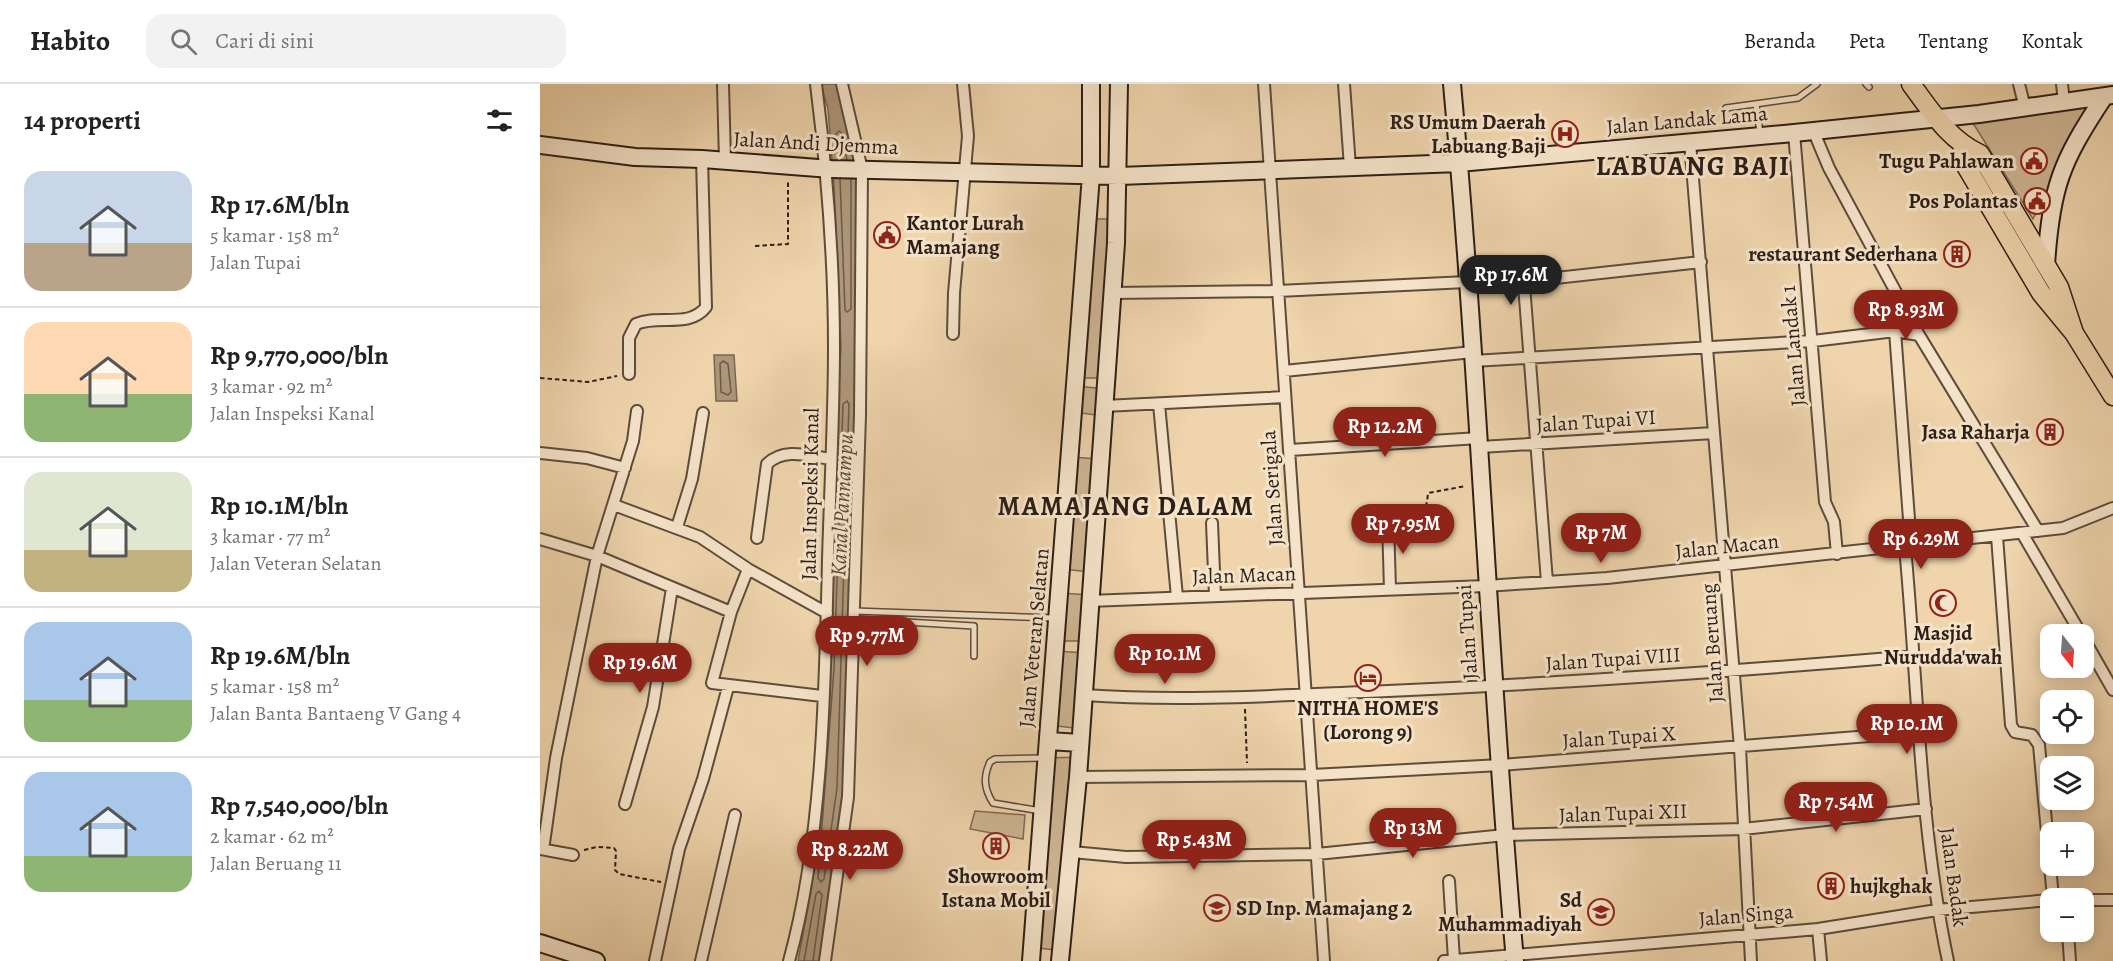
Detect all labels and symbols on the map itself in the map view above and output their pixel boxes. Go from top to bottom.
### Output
street label: Jalan Landak Lama [1605,99,1769,141]
place label: RS Umum Daerah Labuang Baji [1389,108,1546,160]
hospital icon: RS Umum Daerah Labuang Baji [1550,119,1580,149]
street label: Jalan Andi Djemma [733,125,900,161]
public building icon: Tugu Pahlawan [2019,146,2049,176]
place label: Tugu Pahlawan [1879,147,2014,175]
district label: LABUANG BAJI [1596,148,1790,184]
public building icon: Pos Polantas [2022,186,2052,216]
place label: Pos Polantas [1908,187,2018,215]
place label: Kantor Lurah Mamajang [906,209,1024,261]
public building icon: Kantor Lurah Mamajang [872,220,902,250]
building icon: restaurant Sederhana [1942,239,1972,269]
place label: restaurant Sederhana [1748,240,1939,268]
pin: Rp 17.6M [1449,255,1573,306]
street label: Jalan Landak 1 [1774,284,1812,408]
pin: Rp 8.93M [1844,290,1968,341]
street label: Jalan Tupai VI [1535,403,1657,439]
street label: Jalan Inspeksi Kanal [794,407,826,581]
pin: Rp 12.2M [1323,407,1447,458]
building icon: Jasa Raharja [2035,417,2065,447]
place label: Jasa Raharja [1922,418,2031,446]
street label: Jalan Serigala [1254,429,1290,547]
water label: Kanal Pannampu [823,433,861,577]
district label: MAMAJANG DALAM [998,488,1254,524]
pin: Rp 7.95M [1341,504,1465,555]
pin: Rp 7M [1559,513,1643,564]
pin: Rp 6.29M [1859,519,1983,570]
street label: Jalan Macan [1674,527,1780,565]
street label: Jalan Veteran Selatan [1012,547,1056,729]
street label: Jalan Macan [1192,559,1296,591]
street label: Jalan Beruang [1694,582,1730,704]
street label: Jalan Tupai [1450,583,1484,681]
mosque icon: Masjid Nurudda'wah [1928,588,1958,618]
pin: Rp 9.77M [805,616,929,667]
place label: Masjid Nurudda'wah [1884,619,2002,671]
north arrow [2040,624,2094,678]
pin: Rp 10.1M [1103,634,1227,685]
street label: Jalan Tupai VIII [1545,640,1681,678]
pin: Rp 19.6M [578,643,702,694]
hotel icon: NITHA HOME'S (Lorong 9) [1353,663,1383,693]
place label: NITHA HOME'S (Lorong 9) [1297,694,1439,746]
pin: Rp 10.1M [1845,704,1969,755]
street label: Jalan Tupai X [1561,719,1677,755]
pin: Rp 7.54M [1774,782,1898,833]
street label: Jalan Tupai XII [1558,797,1688,829]
pin: Rp 13M [1364,808,1462,859]
pin: Rp 5.43M [1132,820,1256,871]
street label: Jalan Badak [1933,825,1975,929]
pin: Rp 8.22M [788,830,912,881]
building icon: Showroom Istana Mobil [981,831,1011,861]
place label: Showroom Istana Mobil [941,862,1051,914]
building icon: hujkghak [1816,871,1846,901]
place label: hujkghak [1850,872,1932,900]
place label: Sd Muhammadiyah [1438,886,1583,938]
school or university icon: SD Inp. Mamajang 2 [1202,893,1232,923]
place label: SD Inp. Mamajang 2 [1236,894,1412,922]
school or university icon: Sd Muhammadiyah [1586,897,1616,927]
street label: Jalan Singa [1697,897,1795,933]

